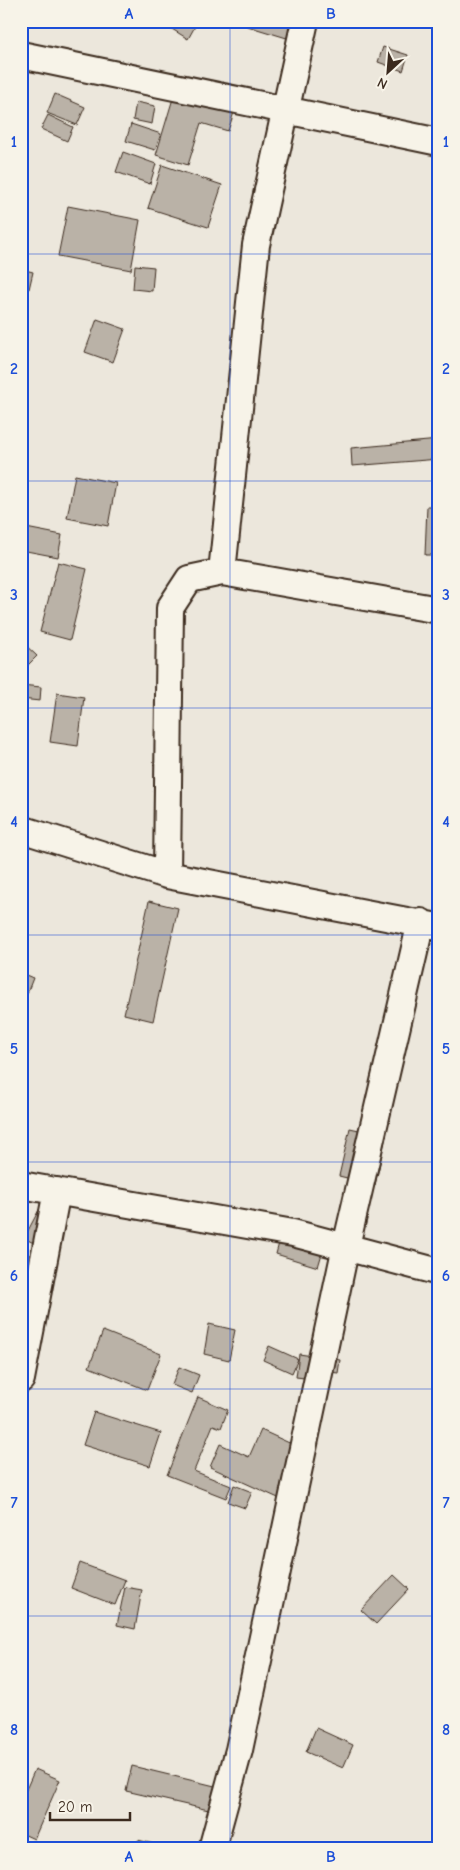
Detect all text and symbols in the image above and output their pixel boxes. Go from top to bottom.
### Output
text: A [125,5,134,23]
text: B [326,5,336,23]
north arrow [362,48,412,98]
text: N [375,74,390,93]
text: 1 [11,133,17,151]
text: 1 [443,133,449,151]
text: 2 [10,360,18,378]
text: 2 [442,360,450,378]
text: 3 [10,586,18,604]
text: 3 [442,586,450,604]
text: 4 [10,813,18,831]
text: 4 [442,813,450,831]
text: 5 [10,1040,18,1058]
text: 5 [442,1040,450,1058]
text: 6 [10,1267,18,1285]
text: 6 [442,1267,450,1285]
text: 7 [10,1494,18,1512]
text: 7 [442,1494,450,1512]
text: 8 [10,1721,18,1739]
text: 8 [442,1721,450,1739]
scale bar [50,1790,130,1822]
text: 20 m [58,1798,92,1816]
text: A [125,1848,134,1866]
text: B [326,1848,336,1866]

